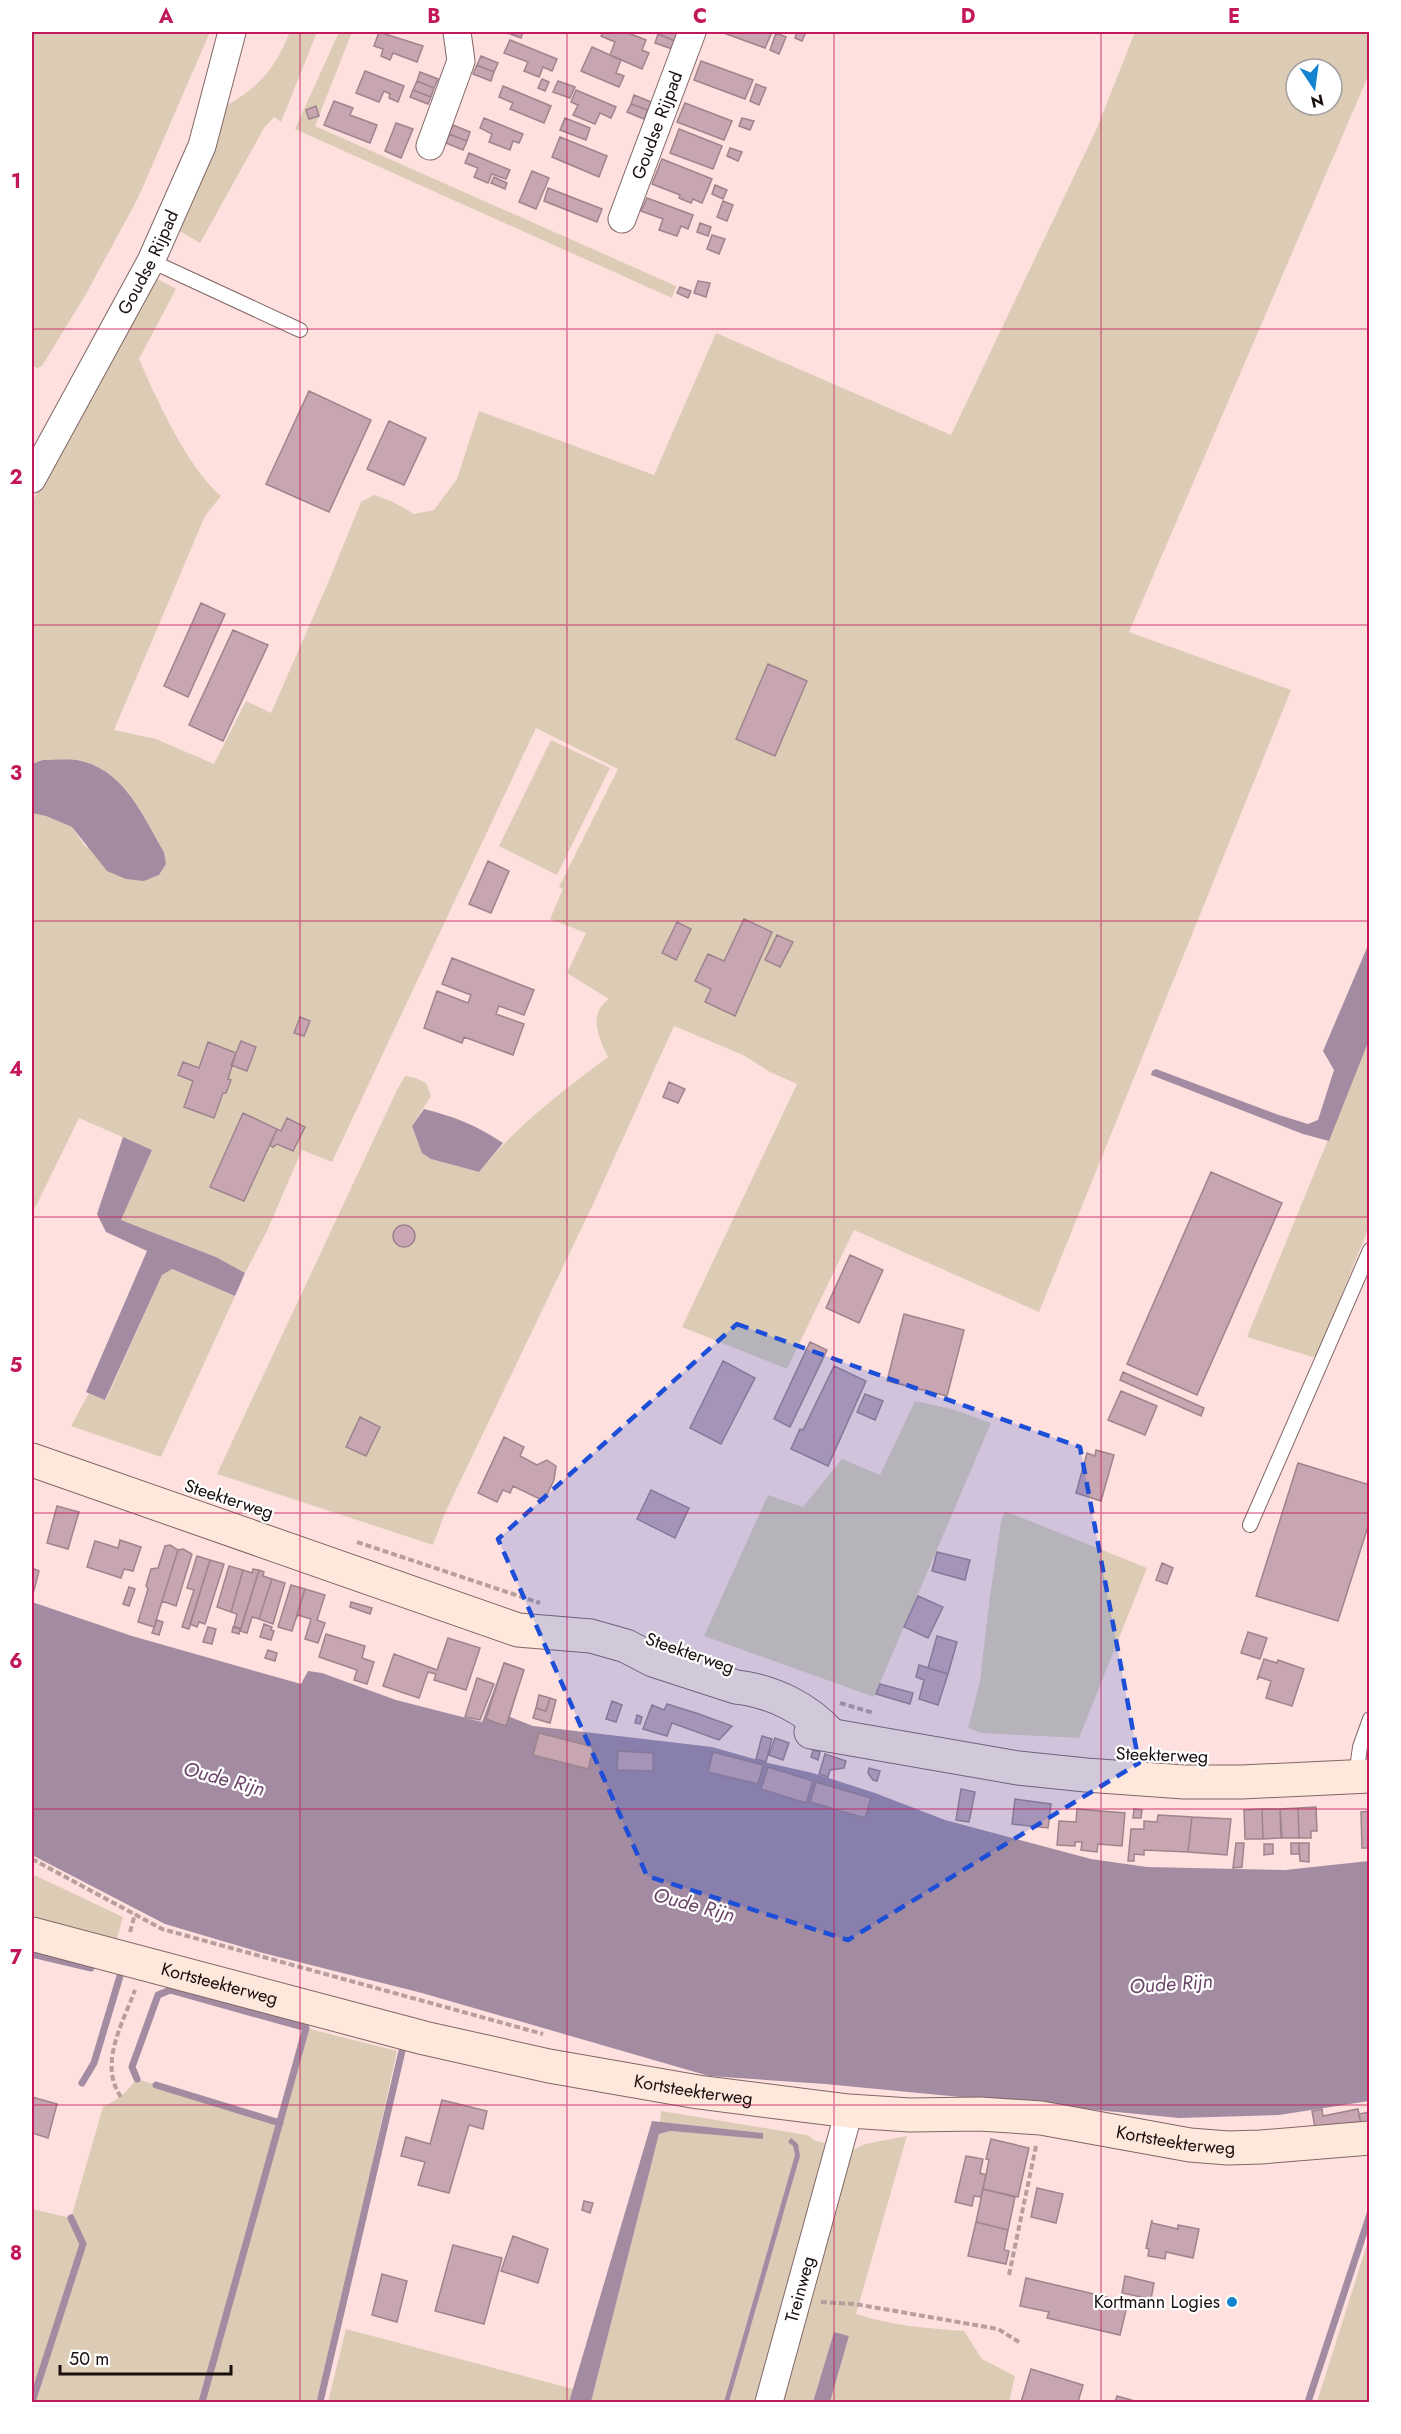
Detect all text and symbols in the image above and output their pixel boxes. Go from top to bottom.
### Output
text: A [158,2,174,31]
text: B [427,2,441,31]
text: C [693,2,707,31]
text: D [961,2,975,31]
text: E [1228,2,1240,31]
north arrow [1284,57,1344,117]
street label: Goudse Rijpad [625,67,689,183]
text: N [1308,88,1326,114]
text: 1 [11,167,21,196]
street label: Goudse Rijpad [111,206,185,319]
text: 2 [9,463,23,492]
text: 3 [10,759,22,788]
text: 4 [9,1055,23,1084]
text: 5 [10,1351,23,1380]
street label: Steekterweg [181,1472,277,1526]
street label: Steekterweg [642,1626,738,1680]
text: 6 [9,1647,23,1676]
street label: Steekterweg [1115,1740,1209,1770]
water label: Oude Rijn [180,1754,268,1804]
water label: Oude Rijn [650,1880,738,1930]
text: 7 [10,1943,23,1972]
street label: Kortsteekterweg [158,1956,281,2012]
water label: Oude Rijn [1128,1967,1214,2001]
street label: Kortsteekterweg [632,2068,754,2112]
street label: Kortsteekterweg [1114,2119,1235,2161]
text: 8 [10,2239,22,2268]
street label: Treinweg [779,2253,822,2325]
place label: Kortmann Logies [1094,2289,1220,2315]
marker: Kortmann Logies [1225,2295,1239,2309]
scale bar [60,2338,231,2376]
text: 50 m [69,2346,109,2372]

